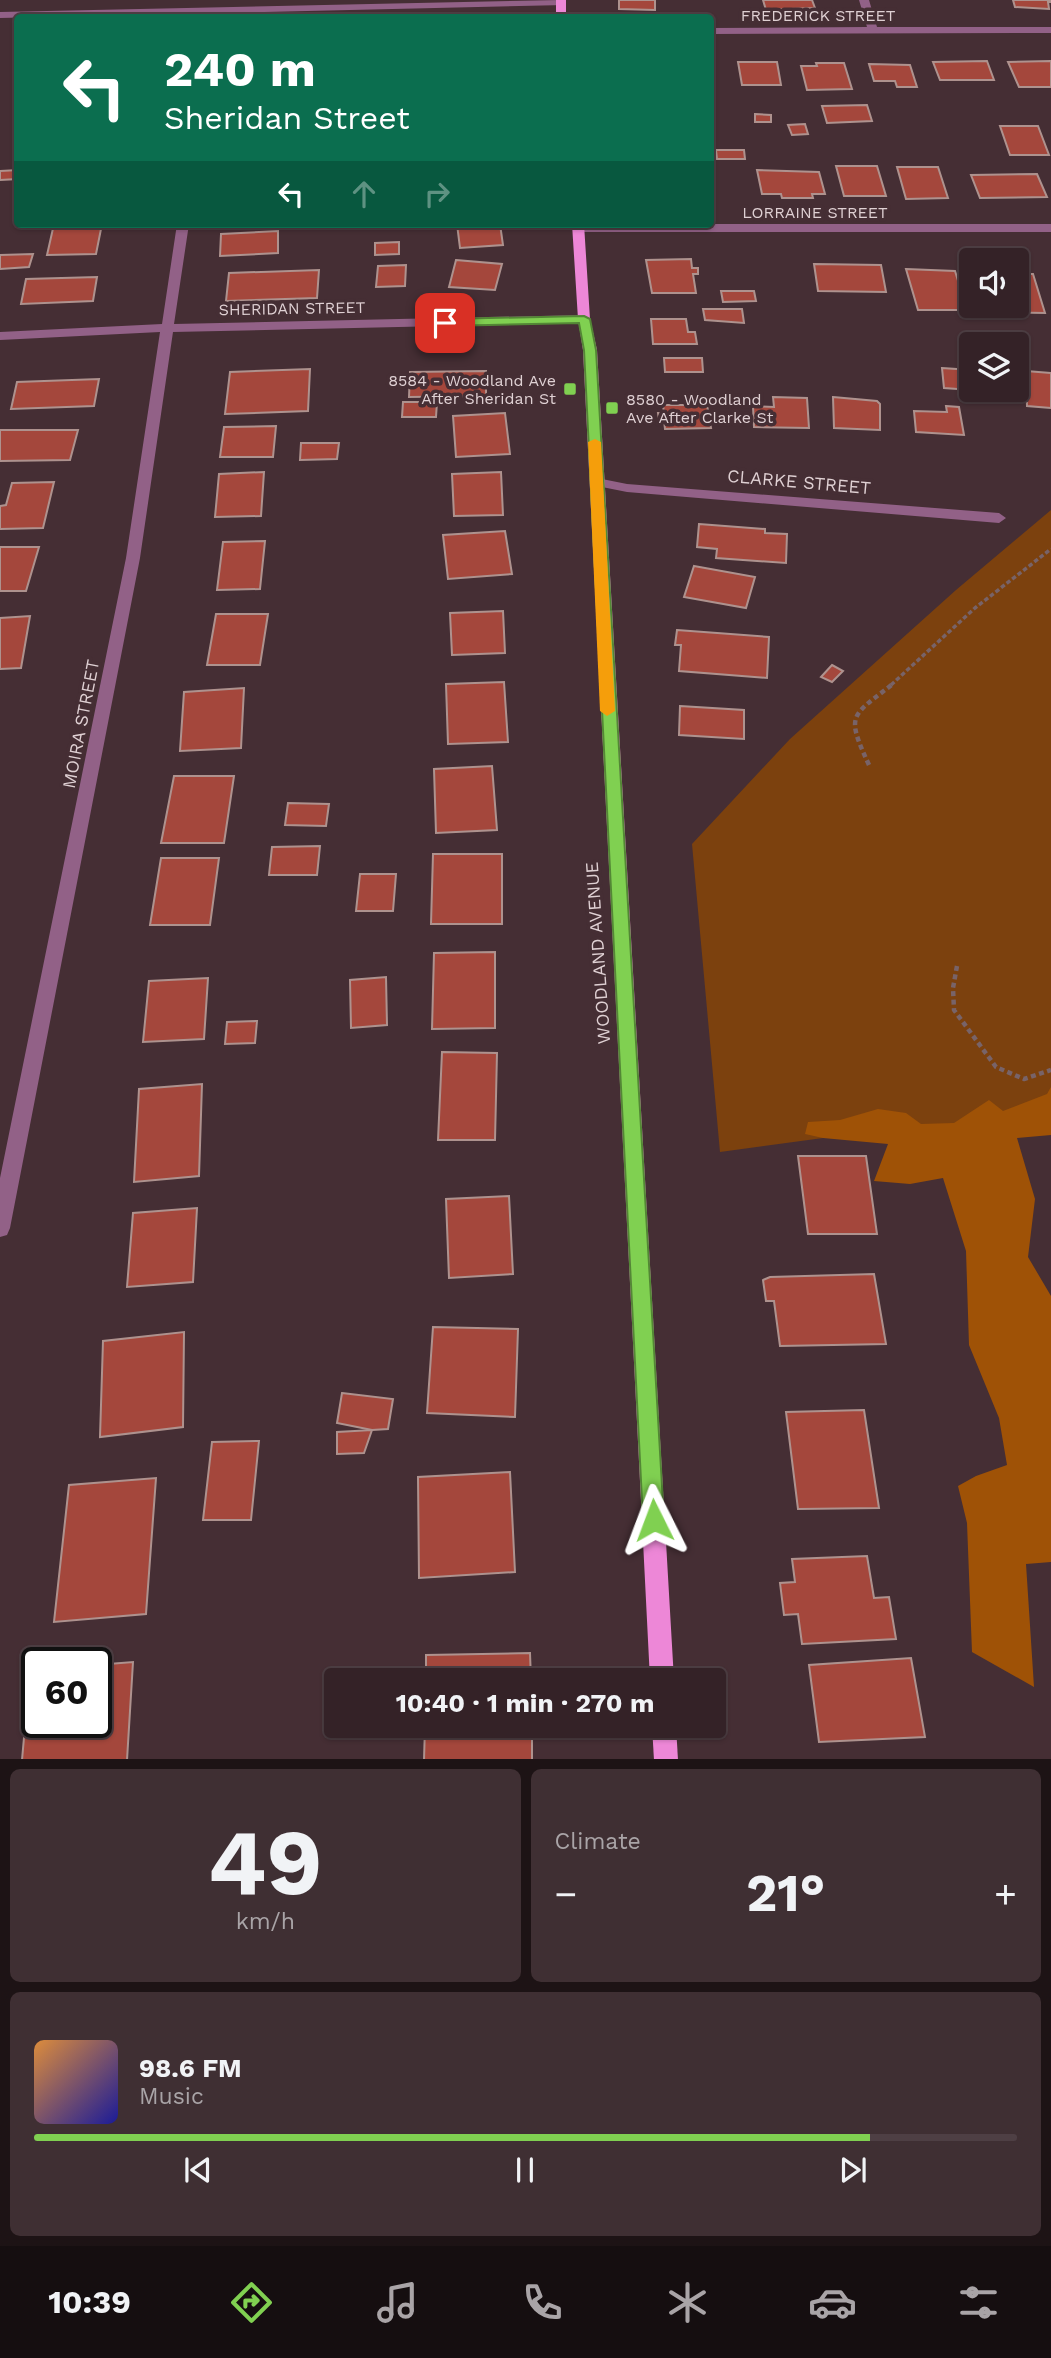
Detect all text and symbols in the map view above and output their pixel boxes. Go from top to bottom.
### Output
street label: FREDERICK STREET [741,6,896,25]
text: 240 m [164,40,316,98]
icon: left [49,42,140,133]
text: Sheridan Street [164,99,410,137]
icon: left [272,175,310,213]
icon: ahead [345,175,383,213]
icon: right [418,175,456,213]
street label: LORRAINE STREET [742,203,888,222]
map controls [959,248,1029,402]
button: sound [959,248,1029,318]
pin [415,293,475,353]
street label: SHERIDAN STREET [219,298,366,319]
icon: arrive [426,304,464,342]
button: layers [959,332,1029,402]
place label: 8584 - Woodland Ave After Sheridan St [388,371,556,408]
marker: 8584 - Woodland Ave After Sheridan St [562,381,578,397]
place label: 8580 - Woodland Ave After Clarke St [626,390,774,427]
marker: 8580 - Woodland Ave After Clarke St [604,400,620,416]
street label: CLARKE STREET [726,465,872,498]
street label: MOIRA STREET [58,657,103,790]
street label: WOODLAND AVENUE [581,861,614,1045]
position arrow [617,1483,691,1557]
speed limit sign: 60 [21,1647,112,1738]
text: 10:40 · 1 min · 270 m [396,1688,654,1718]
text: 49 [208,1809,323,1916]
text: Climate [555,1828,641,1855]
text: 21° [746,1863,825,1924]
text: − [555,1872,577,1916]
text: + [994,1872,1017,1916]
text: km/h [236,1908,295,1935]
text: 98.6 FM [139,2053,242,2083]
text: Music [139,2083,204,2110]
icon: previous [179,2151,217,2189]
icon: pause [506,2151,544,2189]
icon: next [834,2151,872,2189]
icon: directions [227,2278,276,2327]
icon: music [373,2278,422,2327]
icon: phone [518,2278,567,2327]
icon: climate [663,2278,712,2327]
icon: car [808,2278,857,2327]
icon: filters [954,2278,1003,2327]
text: 10:39 [48,2283,131,2321]

